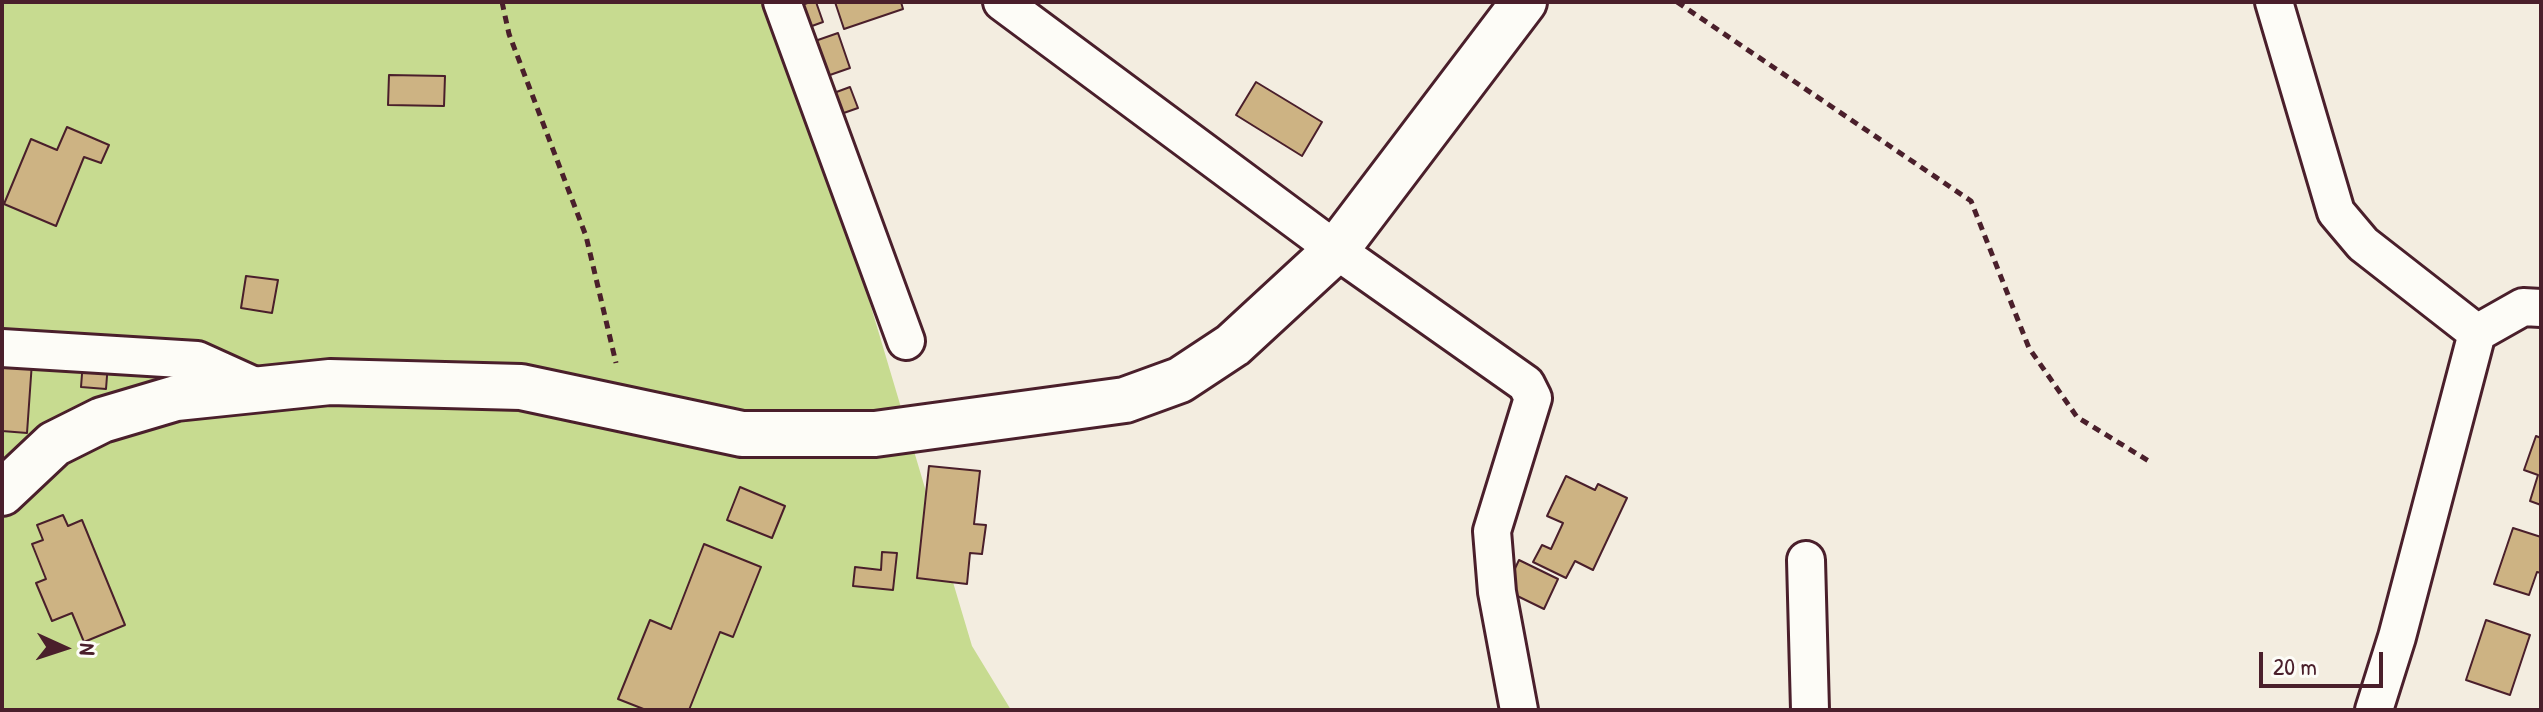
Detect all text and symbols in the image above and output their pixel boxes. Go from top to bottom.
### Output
north arrow [24,608,104,688]
scale bar [2263,636,2387,686]
text: N [73,643,103,656]
text: 20 m [2273,650,2317,682]

